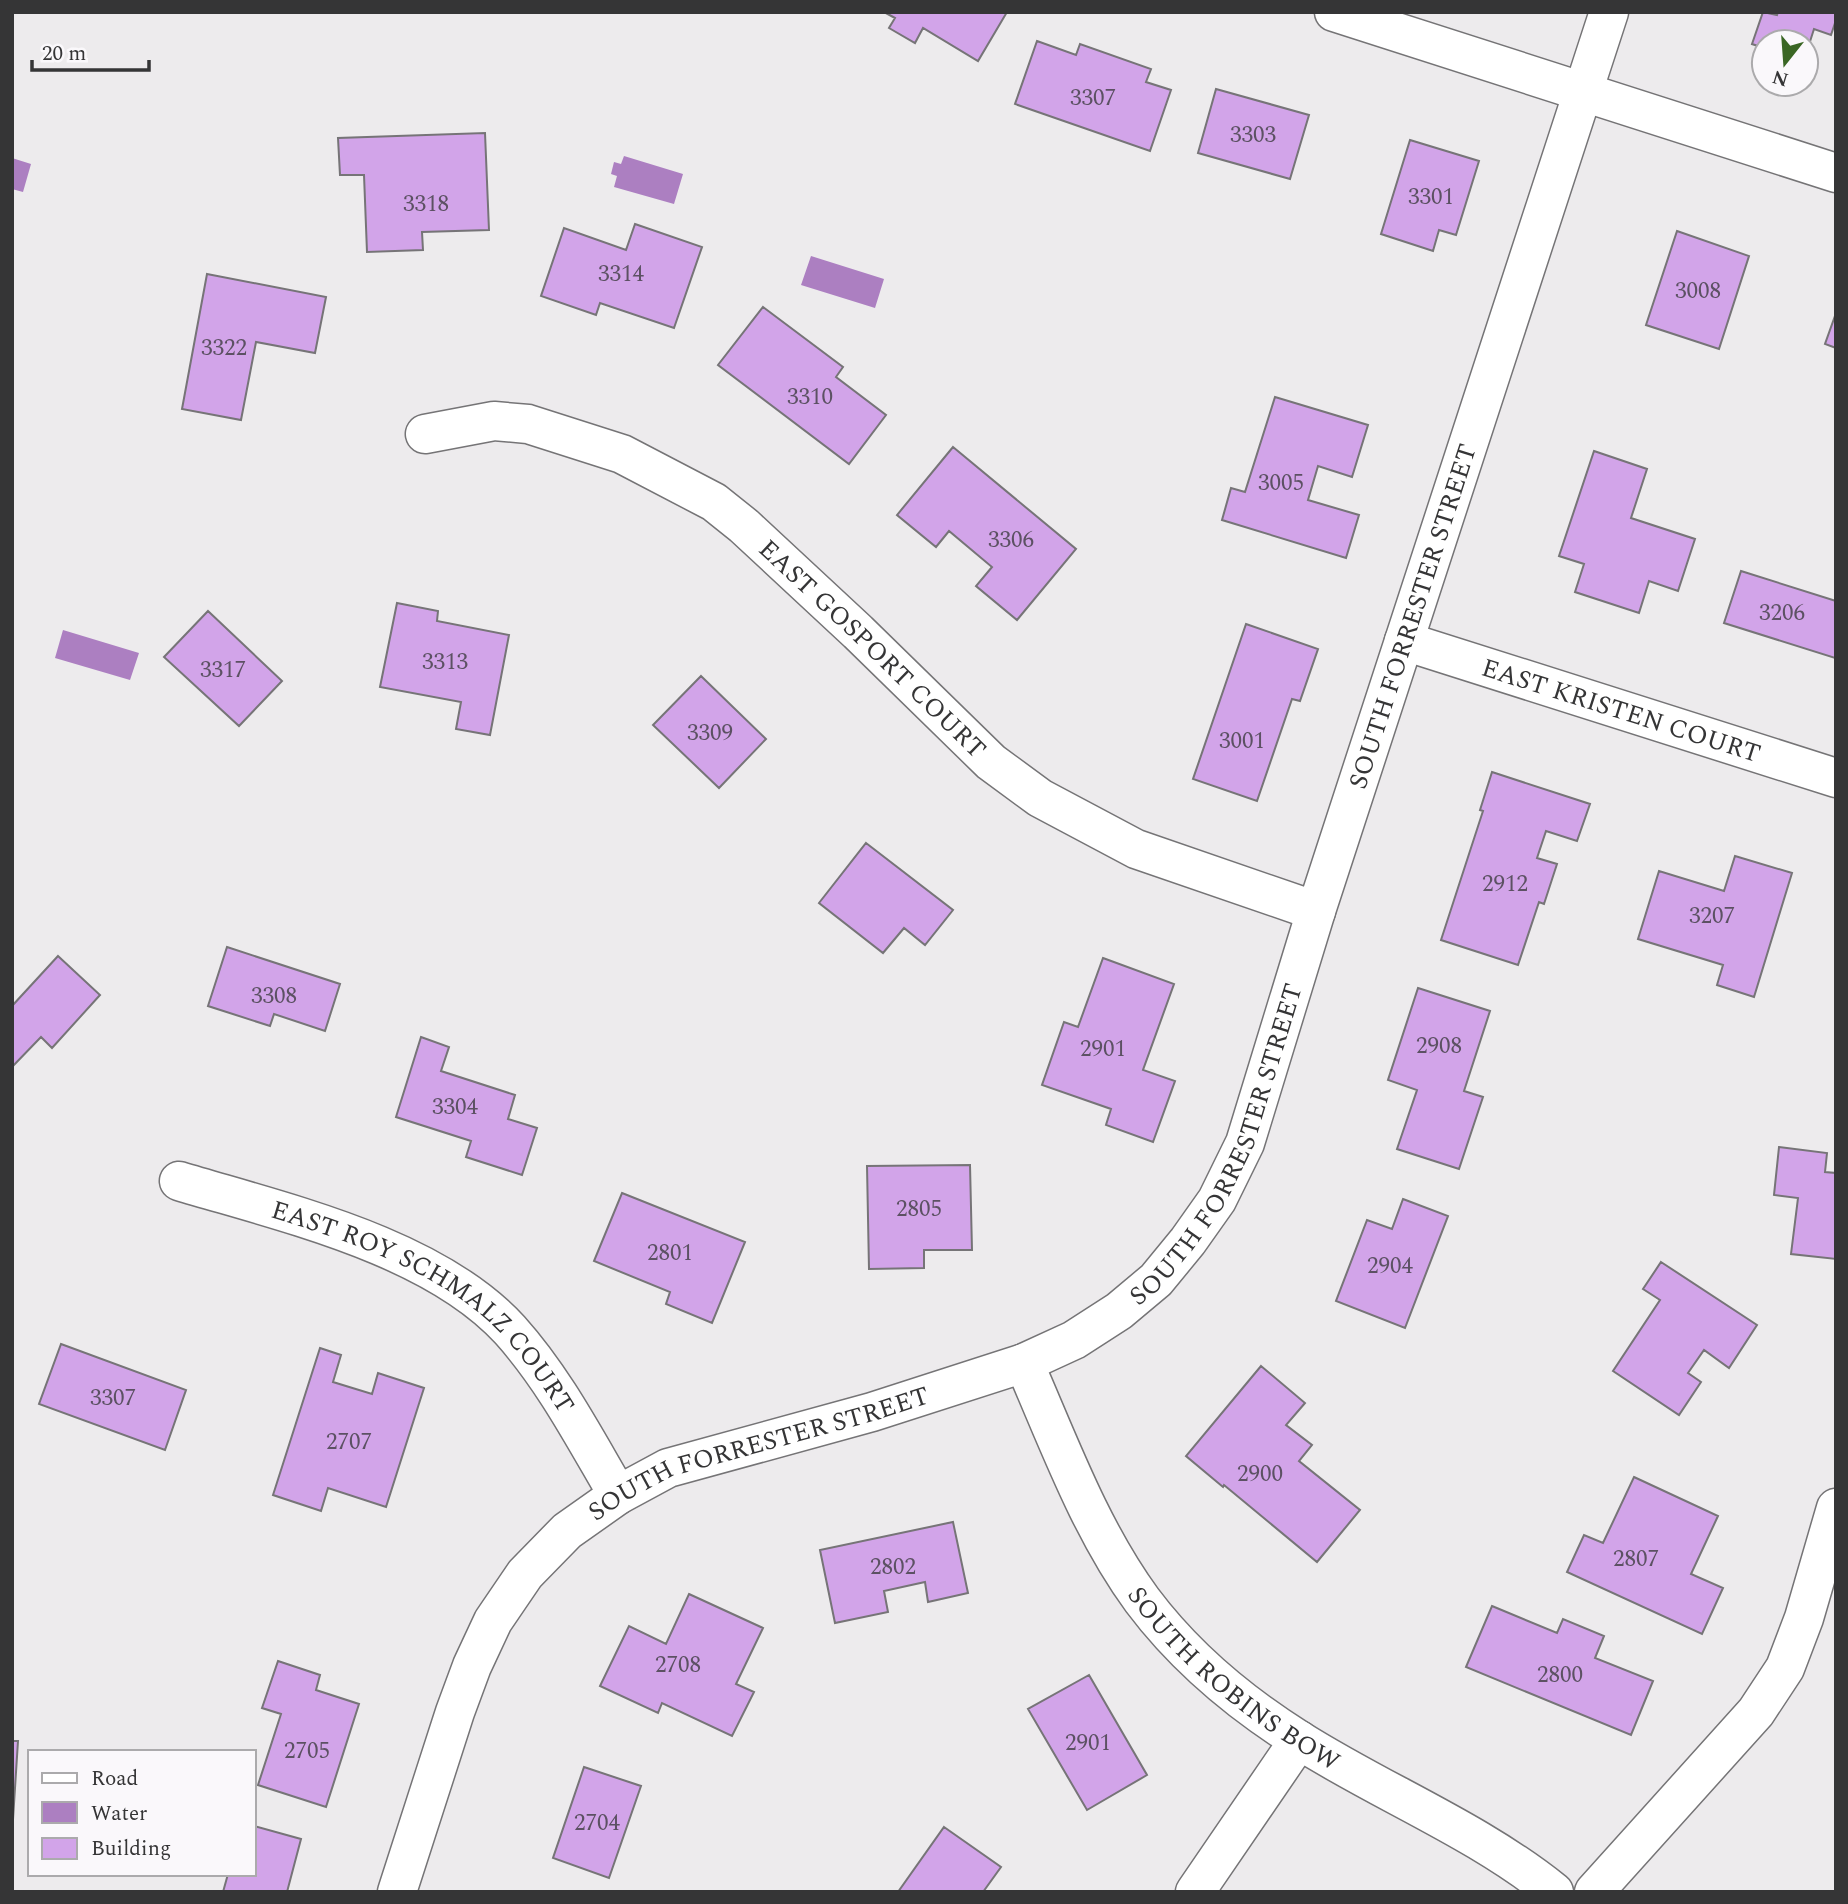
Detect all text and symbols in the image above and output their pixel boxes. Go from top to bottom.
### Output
scale bar [32,28,149,72]
north arrow [1750,28,1820,98]
text: 20 m [42,38,86,70]
text: N [1769,62,1792,94]
house number: 3307 [1070,81,1116,116]
house number: 3303 [1230,118,1276,153]
house number: 3301 [1408,180,1454,215]
house number: 3318 [403,187,449,222]
house number: 3314 [598,257,645,292]
house number: 3008 [1675,274,1721,309]
house number: 3322 [201,331,247,366]
house number: 3310 [787,380,833,415]
street label: SOUTH FORRESTER STREET [1338,439,1488,794]
house number: 3005 [1258,466,1304,501]
house number: 3306 [988,523,1034,558]
street label: EAST GOSPORT COURT [749,530,995,768]
house number: 3206 [1759,596,1805,631]
house number: 3313 [422,645,468,680]
street label: EAST KRISTEN COURT [1476,648,1766,774]
house number: 3317 [200,653,246,688]
house number: 3309 [687,716,733,751]
house number: 3001 [1219,724,1265,759]
house number: 2912 [1482,867,1528,902]
house number: 3207 [1689,899,1735,934]
house number: 3308 [251,979,297,1014]
street label: SOUTH FORRESTER STREET [1120,979,1314,1316]
house number: 2908 [1416,1029,1462,1064]
house number: 2901 [1080,1032,1126,1067]
house number: 3304 [432,1090,479,1125]
street label: EAST ROY SCHMALZ COURT [266,1190,584,1421]
house number: 2805 [896,1192,942,1227]
house number: 2801 [647,1236,693,1271]
house number: 2904 [1367,1249,1414,1284]
street label: SOUTH FORRESTER STREET [580,1376,934,1532]
house number: 3307 [90,1381,136,1416]
house number: 2707 [326,1425,372,1460]
house number: 2900 [1237,1457,1283,1492]
house number: 2807 [1613,1542,1659,1577]
house number: 2802 [870,1550,916,1585]
street label: SOUTH ROBINS BOW [1117,1578,1348,1782]
house number: 2708 [655,1648,701,1683]
house number: 2800 [1537,1658,1583,1693]
house number: 2901 [1065,1726,1111,1761]
house number: 2705 [284,1734,330,1769]
legend [28,1750,256,1876]
text: Road [91,1763,138,1795]
text: Water [91,1798,147,1830]
house number: 2704 [574,1806,621,1841]
text: Building [91,1833,171,1865]

